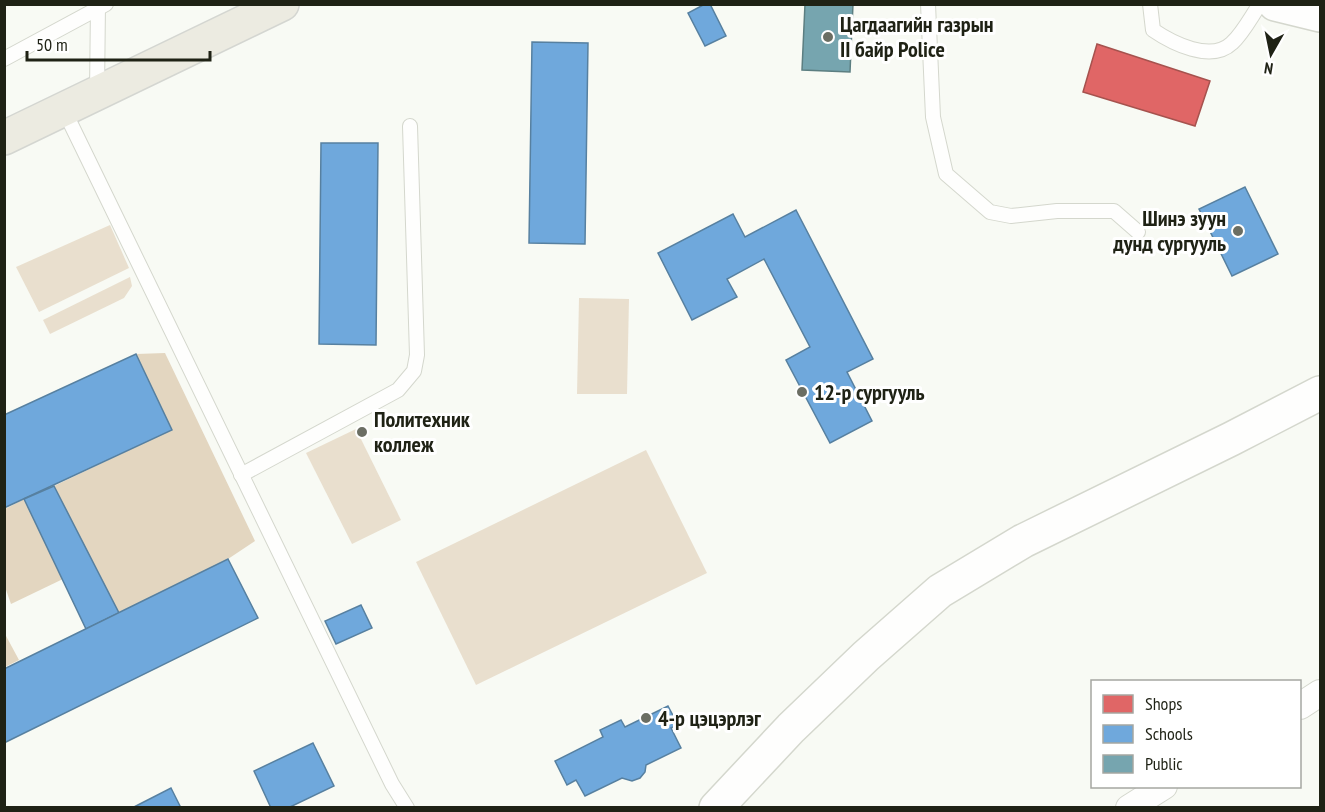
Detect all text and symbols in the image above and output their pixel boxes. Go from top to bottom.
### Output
place label: Цагдаагийн газрын II байр Police [840,10,993,63]
scale bar [27,24,210,62]
north arrow [1241,24,1301,84]
marker: Цагдаагийн газрын II байр Police [821,30,835,44]
text: 50 m [36,33,68,56]
text: N [1263,58,1274,79]
place label: Шинэ зуун дунд сургууль [1112,204,1226,257]
marker: Шинэ зуун дунд сургууль [1231,224,1245,238]
place label: 12-р сургууль [814,378,925,406]
marker: 12-р сургууль [795,385,809,399]
place label: Политехник коллеж [374,405,471,458]
marker: Политехник коллеж [355,425,369,439]
legend [1091,680,1301,788]
text: Shops [1145,692,1182,715]
place label: 4-р цэцэрлэг [658,704,761,732]
marker: 4-р цэцэрлэг [639,711,653,725]
text: Schools [1145,722,1193,745]
text: Public [1145,752,1183,775]

